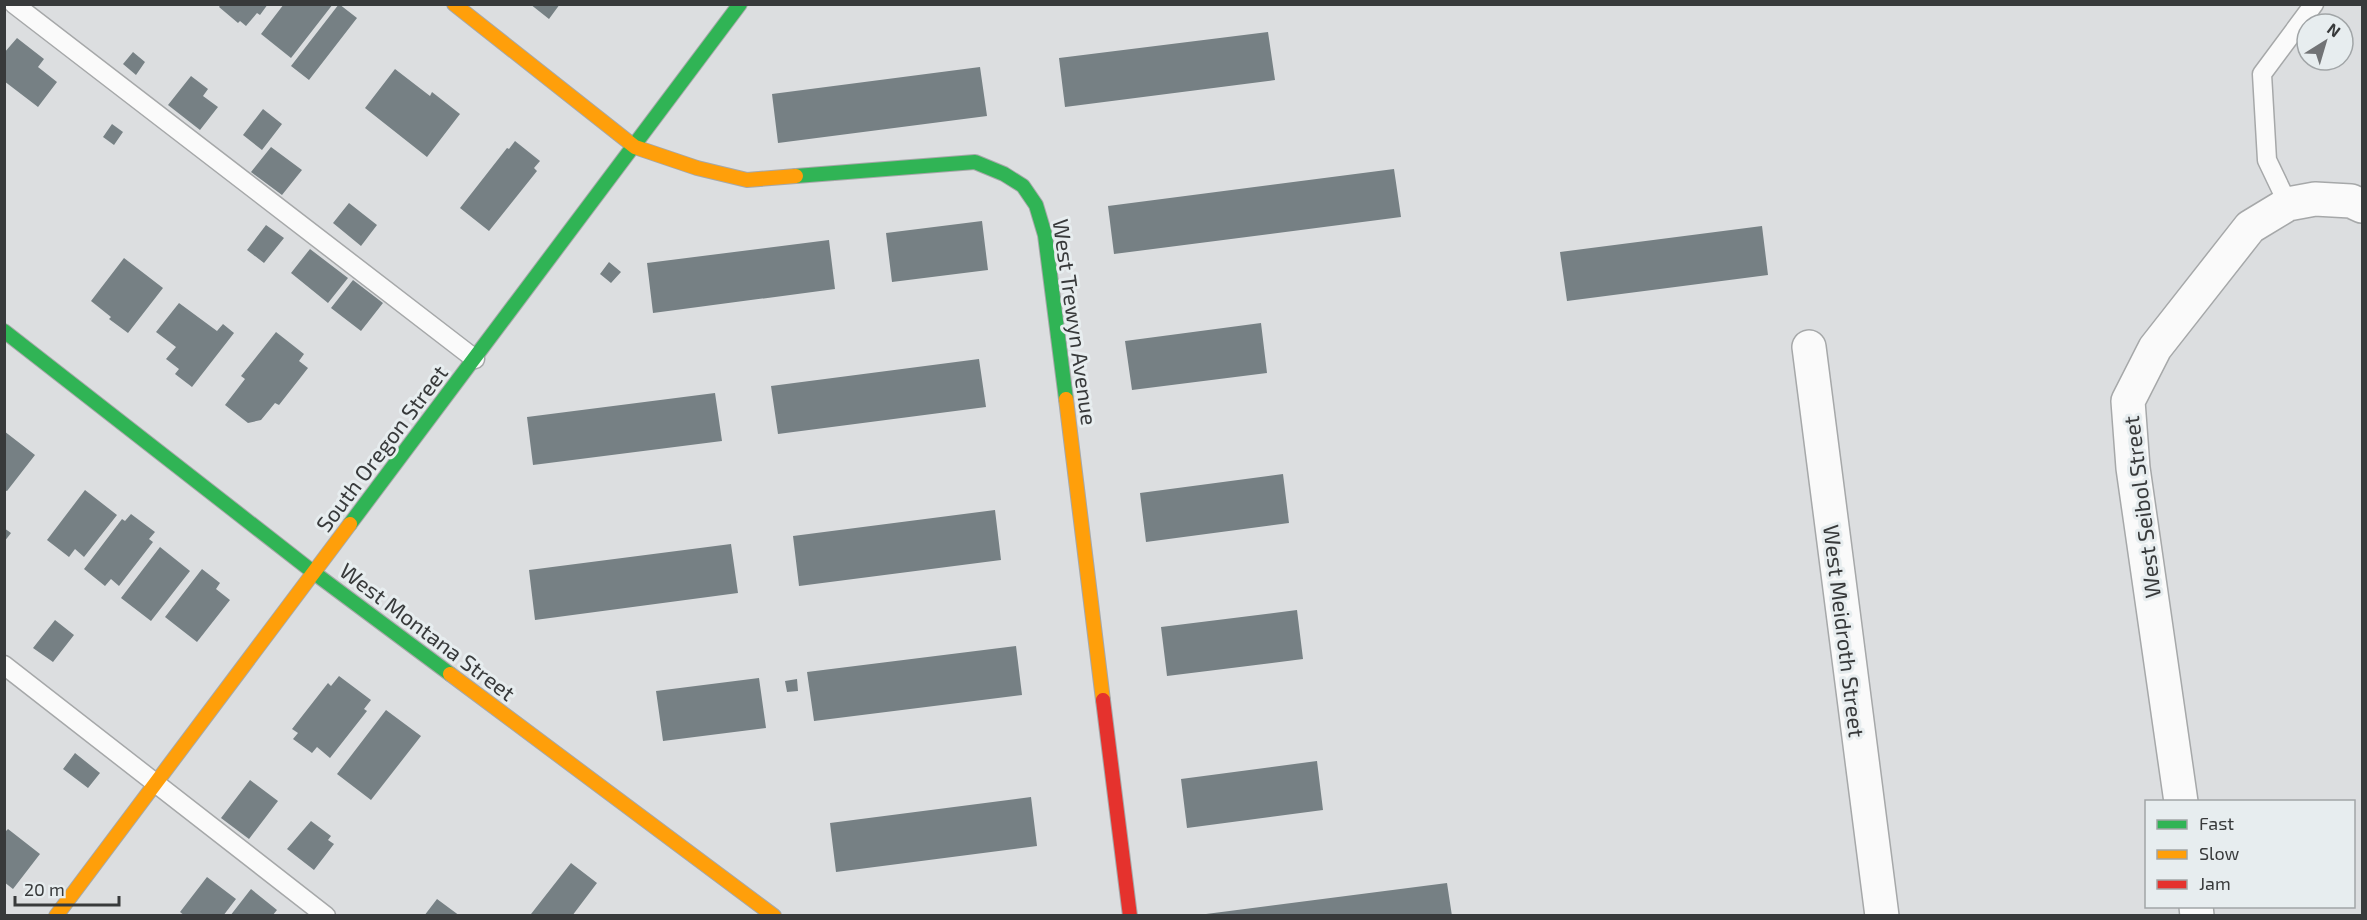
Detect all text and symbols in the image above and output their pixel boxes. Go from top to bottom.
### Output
north arrow [2295,12,2355,72]
text: N [2324,19,2345,41]
street label: West Trewyn Avenue [1049,217,1103,427]
street label: South Oregon Street [310,360,452,536]
street label: West Seibol Street [2117,414,2165,600]
street label: West Meidroth Street [1819,523,1871,739]
street label: West Montana Street [335,557,521,705]
legend [2145,800,2355,908]
text: Fast [2199,812,2234,834]
text: Slow [2199,842,2240,864]
scale bar [15,869,118,907]
text: Jam [2199,872,2231,894]
text: 20 m [24,878,65,900]

